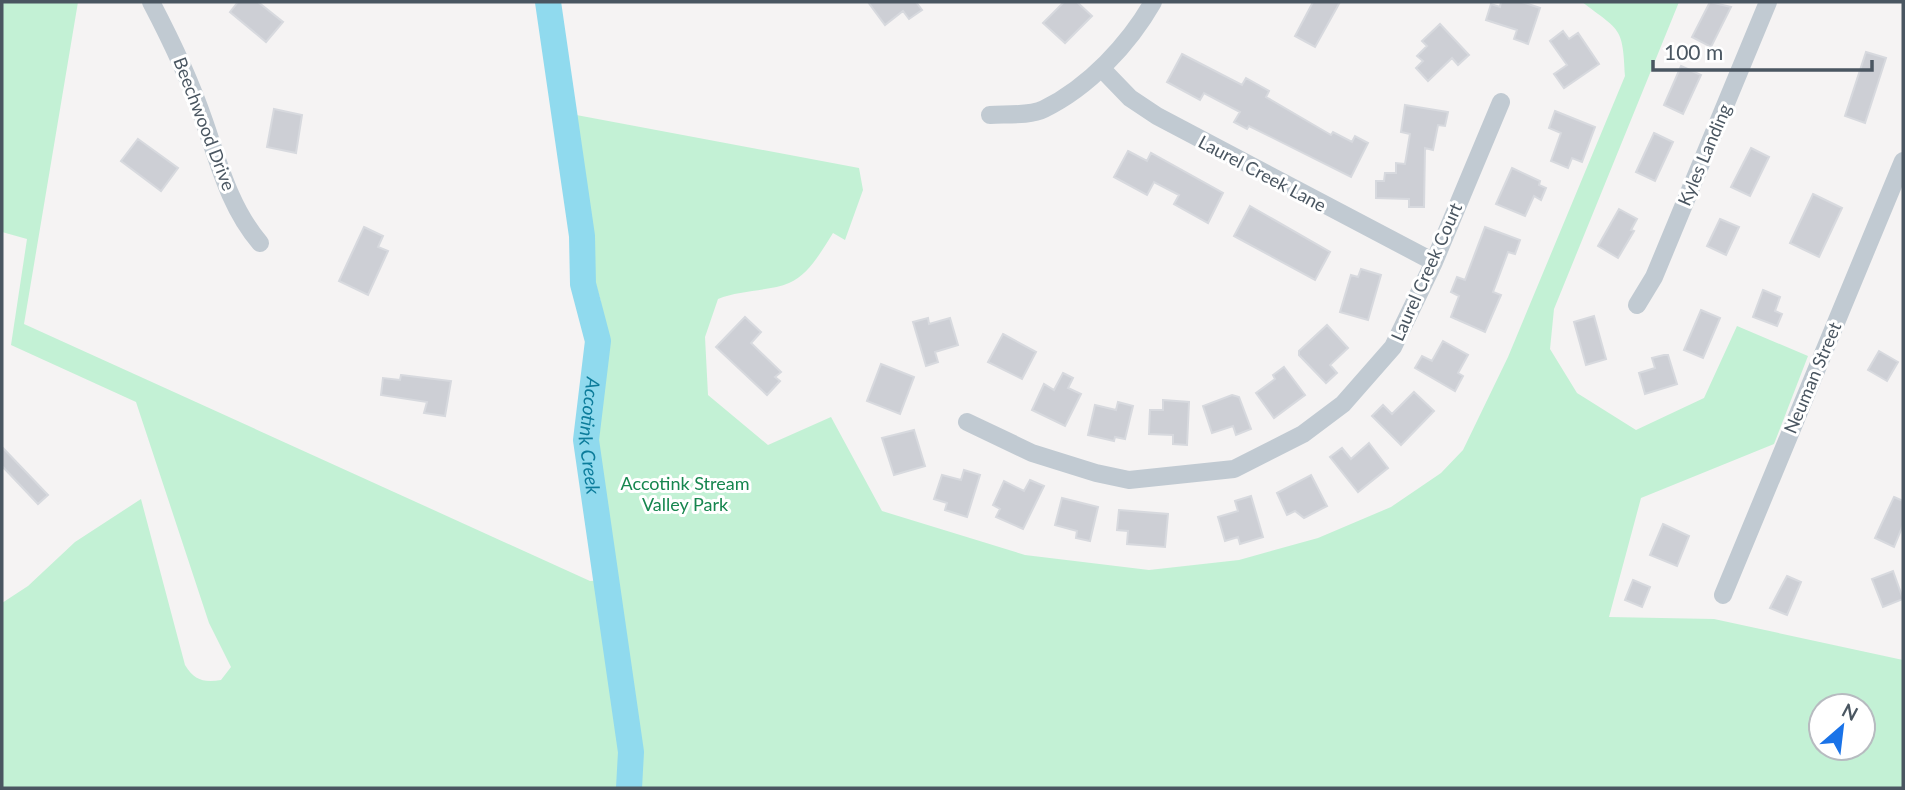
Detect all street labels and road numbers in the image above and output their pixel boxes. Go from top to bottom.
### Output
street label: Beechwood Drive [169,54,240,193]
street label: Kyles Landing [1673,100,1735,209]
street label: Laurel Creek Lane [1195,130,1330,216]
street label: Laurel Creek Court [1386,199,1467,344]
street label: Neuman Street [1779,318,1846,437]

